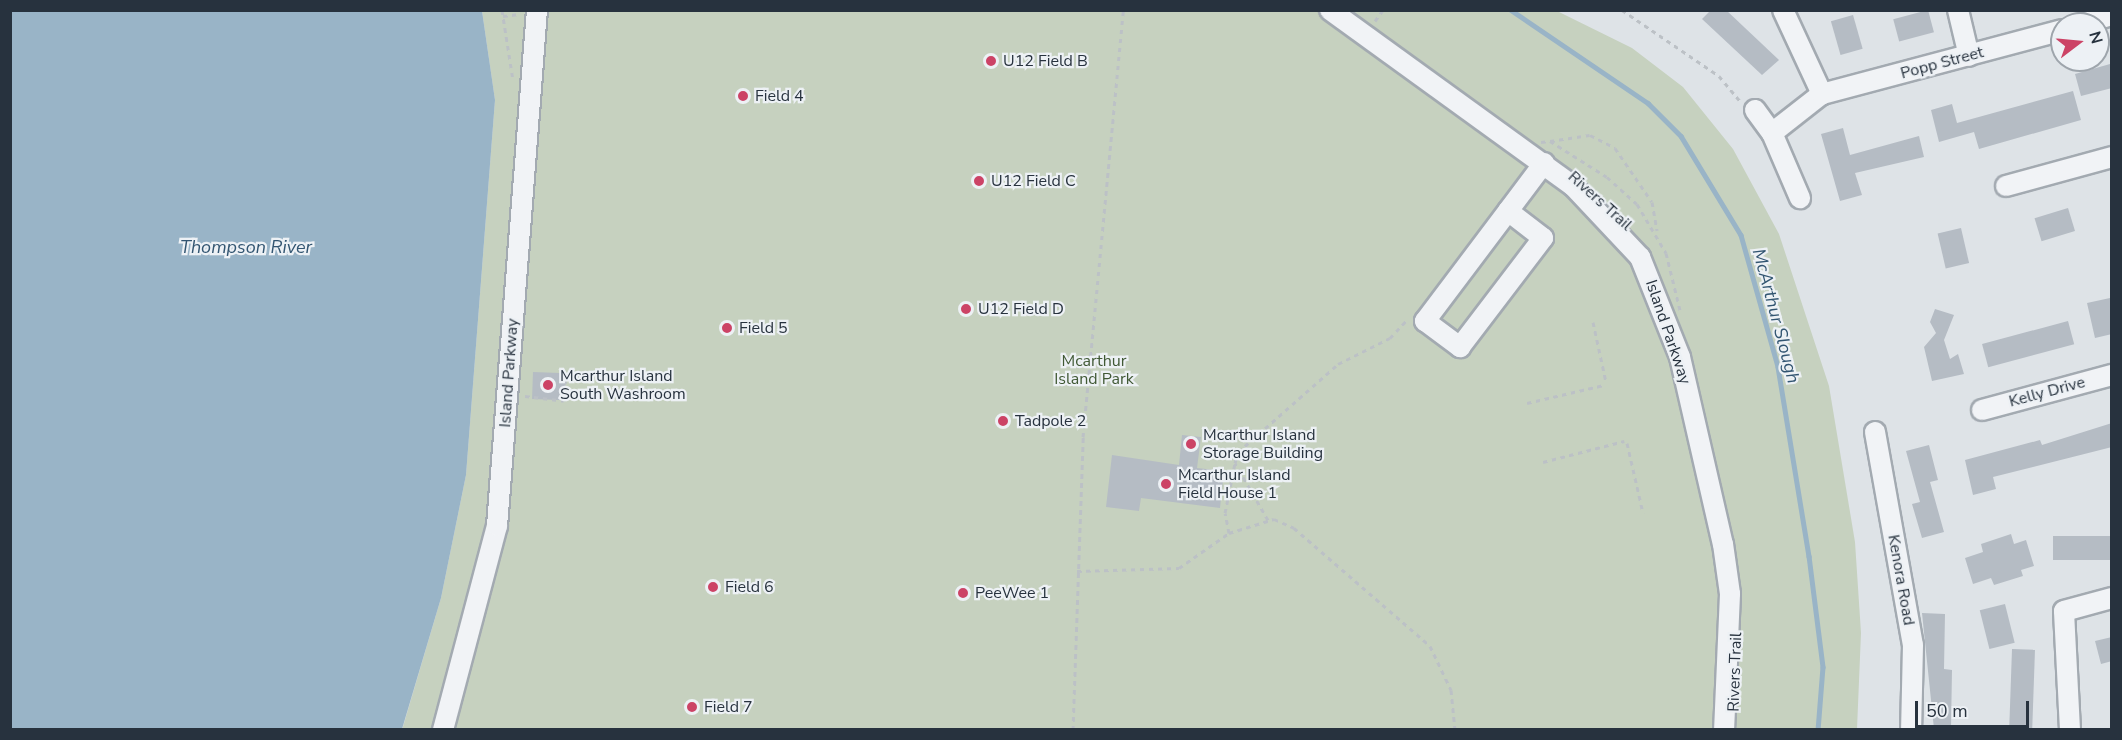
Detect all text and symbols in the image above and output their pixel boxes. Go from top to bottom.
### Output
north arrow [2050,12,2110,72]
text: N [2083,29,2108,46]
street label: Popp Street [1898,43,1986,83]
place label: U12 Field B [1003,51,1088,71]
marker: U12 Field B [984,54,998,68]
place label: Field 4 [755,86,804,106]
marker: Field 4 [736,89,750,103]
street label: Rivers Trail [1564,167,1636,235]
place label: U12 Field C [991,171,1076,191]
marker: U12 Field C [972,174,986,188]
water label: Thompson River [180,236,312,258]
water label: McArthur Slough [1748,246,1804,386]
street label: Island Parkway [1641,277,1695,387]
place label: U12 Field D [978,299,1064,319]
marker: U12 Field D [959,302,973,316]
street label: Island Parkway [496,318,522,428]
place label: Field 5 [739,318,788,338]
marker: Field 5 [720,321,734,335]
park label: Mcarthur Island Park [1054,351,1134,389]
place label: Mcarthur Island South Washroom [560,366,686,404]
street label: Kelly Drive [2007,373,2087,411]
marker: Mcarthur Island South Washroom [541,378,555,392]
place label: Tadpole 2 [1015,411,1086,431]
marker: Tadpole 2 [996,414,1010,428]
place label: Mcarthur Island Storage Building [1203,425,1323,463]
marker: Mcarthur Island Storage Building [1184,437,1198,451]
place label: Mcarthur Island Field House 1 [1178,465,1291,503]
marker: Mcarthur Island Field House 1 [1159,477,1173,491]
street label: Kenora Road [1884,533,1918,627]
place label: Field 6 [725,577,774,597]
marker: Field 6 [706,580,720,594]
place label: PeeWee 1 [975,583,1049,603]
marker: PeeWee 1 [956,586,970,600]
street label: Rivers Trail [1724,632,1746,712]
scale bar [1918,689,2032,727]
place label: Field 7 [704,697,753,717]
text: 50 m [1926,699,1968,723]
marker: Field 7 [685,700,699,714]

